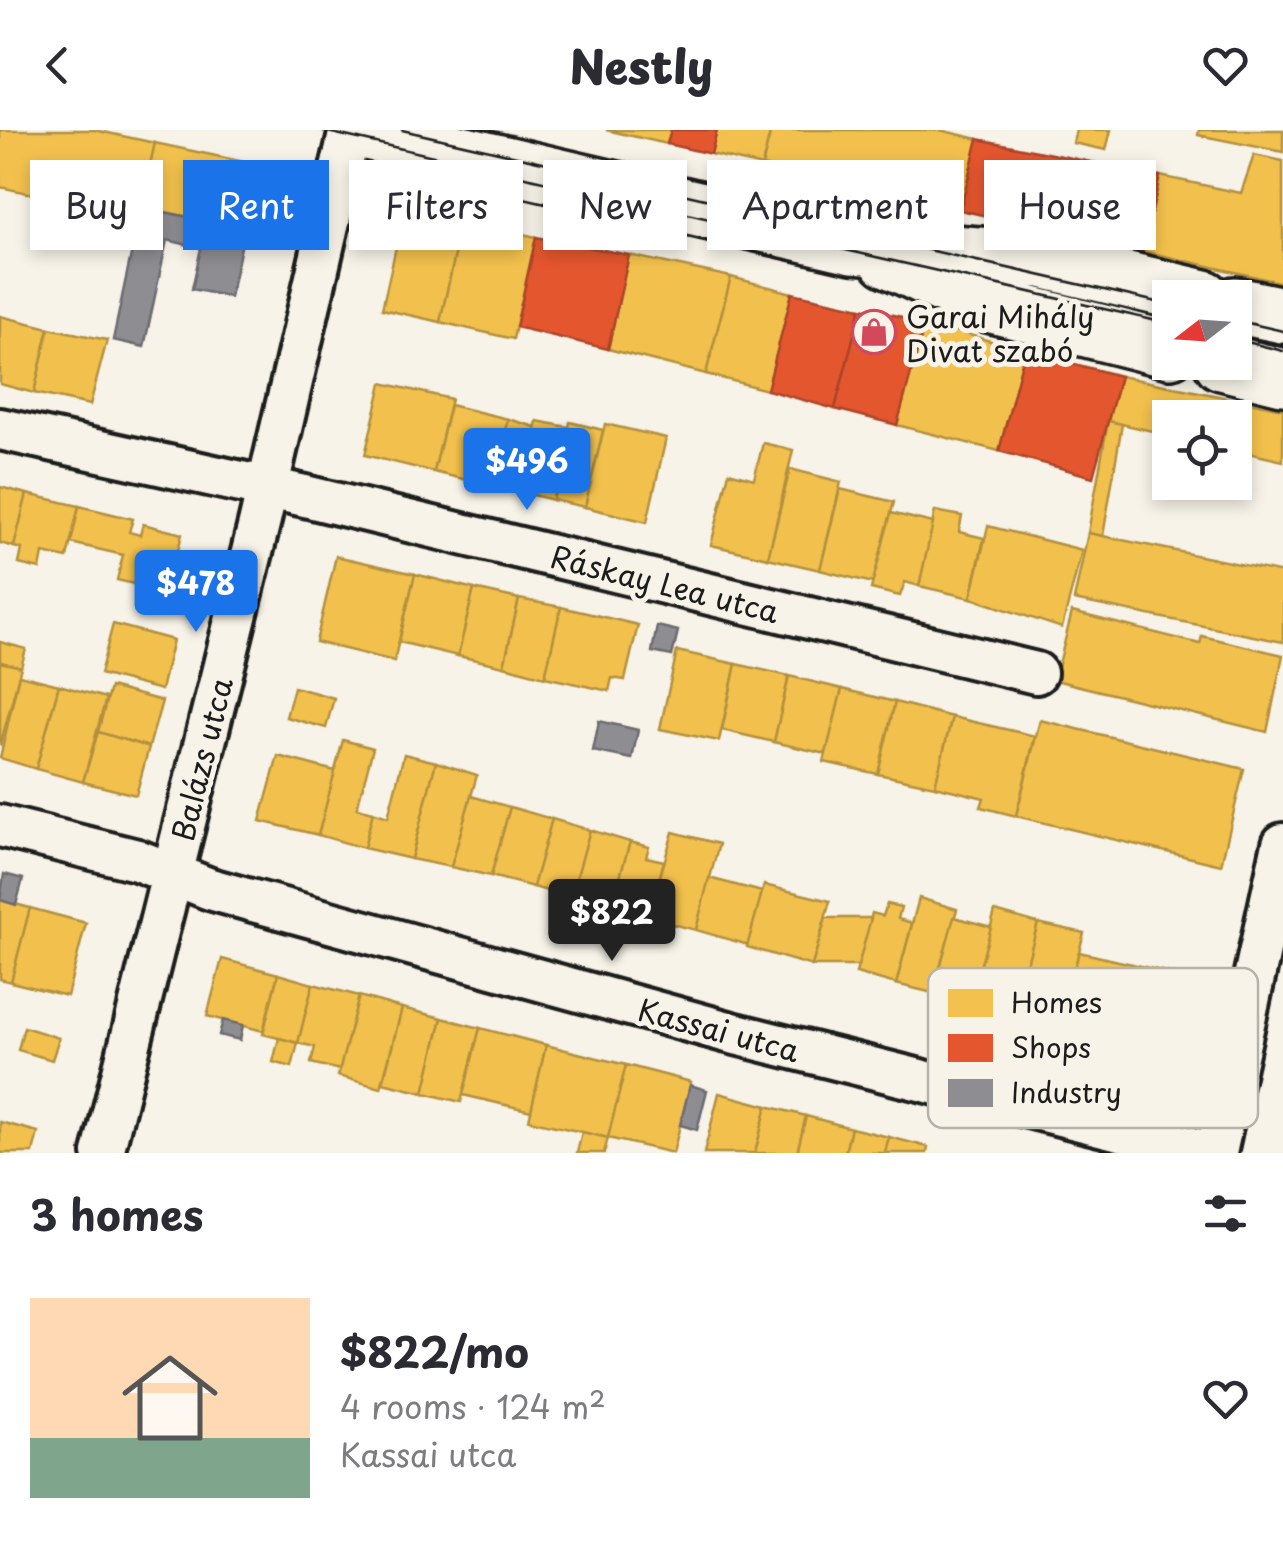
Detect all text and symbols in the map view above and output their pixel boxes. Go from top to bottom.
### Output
text: Nestly [570,31,713,99]
icon: back [30,38,85,93]
icon: heart [1198,38,1253,93]
chip: Buy [30,160,163,250]
chip: Rent [183,160,329,250]
chip: Filters [349,160,523,250]
chip: New [543,160,687,250]
chip: Apartment [707,160,964,250]
chip: House [984,160,1156,250]
north arrow [1152,280,1252,380]
map controls [1152,280,1252,500]
place label: Garai Mihály Divat szabó [906,293,1094,372]
shop icon: Garai Mihály Divat szabó [851,309,897,355]
button: locate [1152,400,1252,500]
pin: $496 [468,428,586,513]
text: $496 [485,436,569,484]
street label: Ráskay Lea utca [546,533,784,633]
pin: $478 [137,550,255,635]
text: $478 [157,558,235,606]
street label: Balázs utca [159,672,243,846]
pin: $822 [553,879,671,964]
text: $822 [570,887,654,935]
legend [928,968,1258,1128]
text: Homes [1011,980,1102,1023]
street label: Kassai utca [633,986,805,1072]
text: Shops [1011,1025,1091,1068]
text: Industry [1011,1070,1122,1113]
text: 3 homes [30,1182,203,1245]
icon: filters [1198,1186,1253,1241]
text: $822/mo [340,1319,529,1382]
icon: home [110,1338,230,1458]
icon: heart [1198,1371,1253,1426]
text: 4 rooms · 124 m² [340,1382,606,1430]
text: Kassai utca [340,1430,516,1478]

